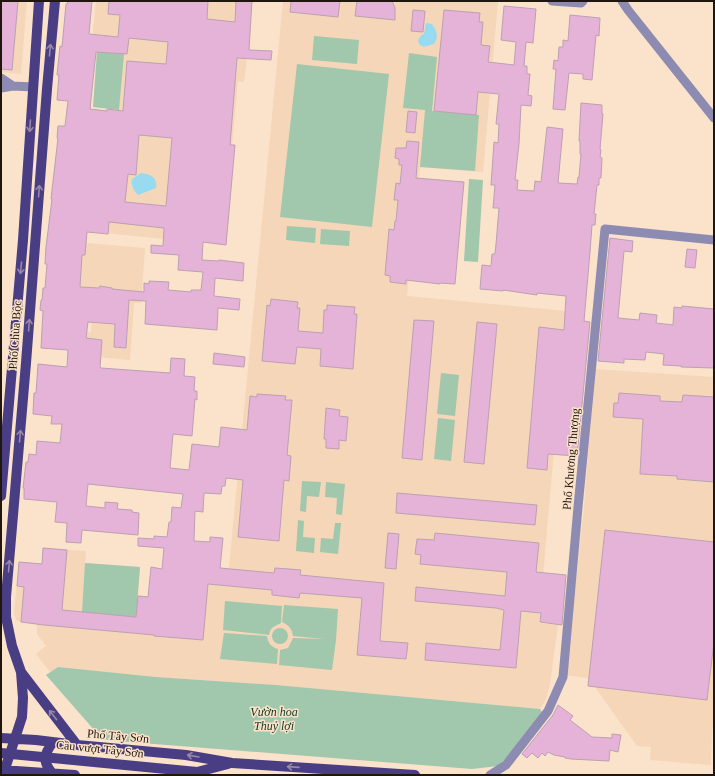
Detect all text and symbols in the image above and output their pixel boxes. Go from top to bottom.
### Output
one-way arrow [47,44,54,57]
one-way arrow [27,119,34,132]
one-way arrow [35,185,42,198]
one-way arrow [17,261,24,274]
street label: Phố Chùa Bộc [6,300,24,370]
one-way arrow [25,319,32,332]
street label: Phố Khương Thượng [560,408,582,510]
one-way arrow [16,430,23,443]
one-way arrow [5,560,13,573]
park label: Vườn hoa Thuỷ lợi [250,705,298,733]
one-way arrow [48,709,57,720]
street label: Phố Tây Sơn [86,726,150,746]
street label: Cầu vượt Tây Sơn [56,737,144,761]
one-way arrow [187,752,200,760]
one-way arrow [287,763,300,771]

